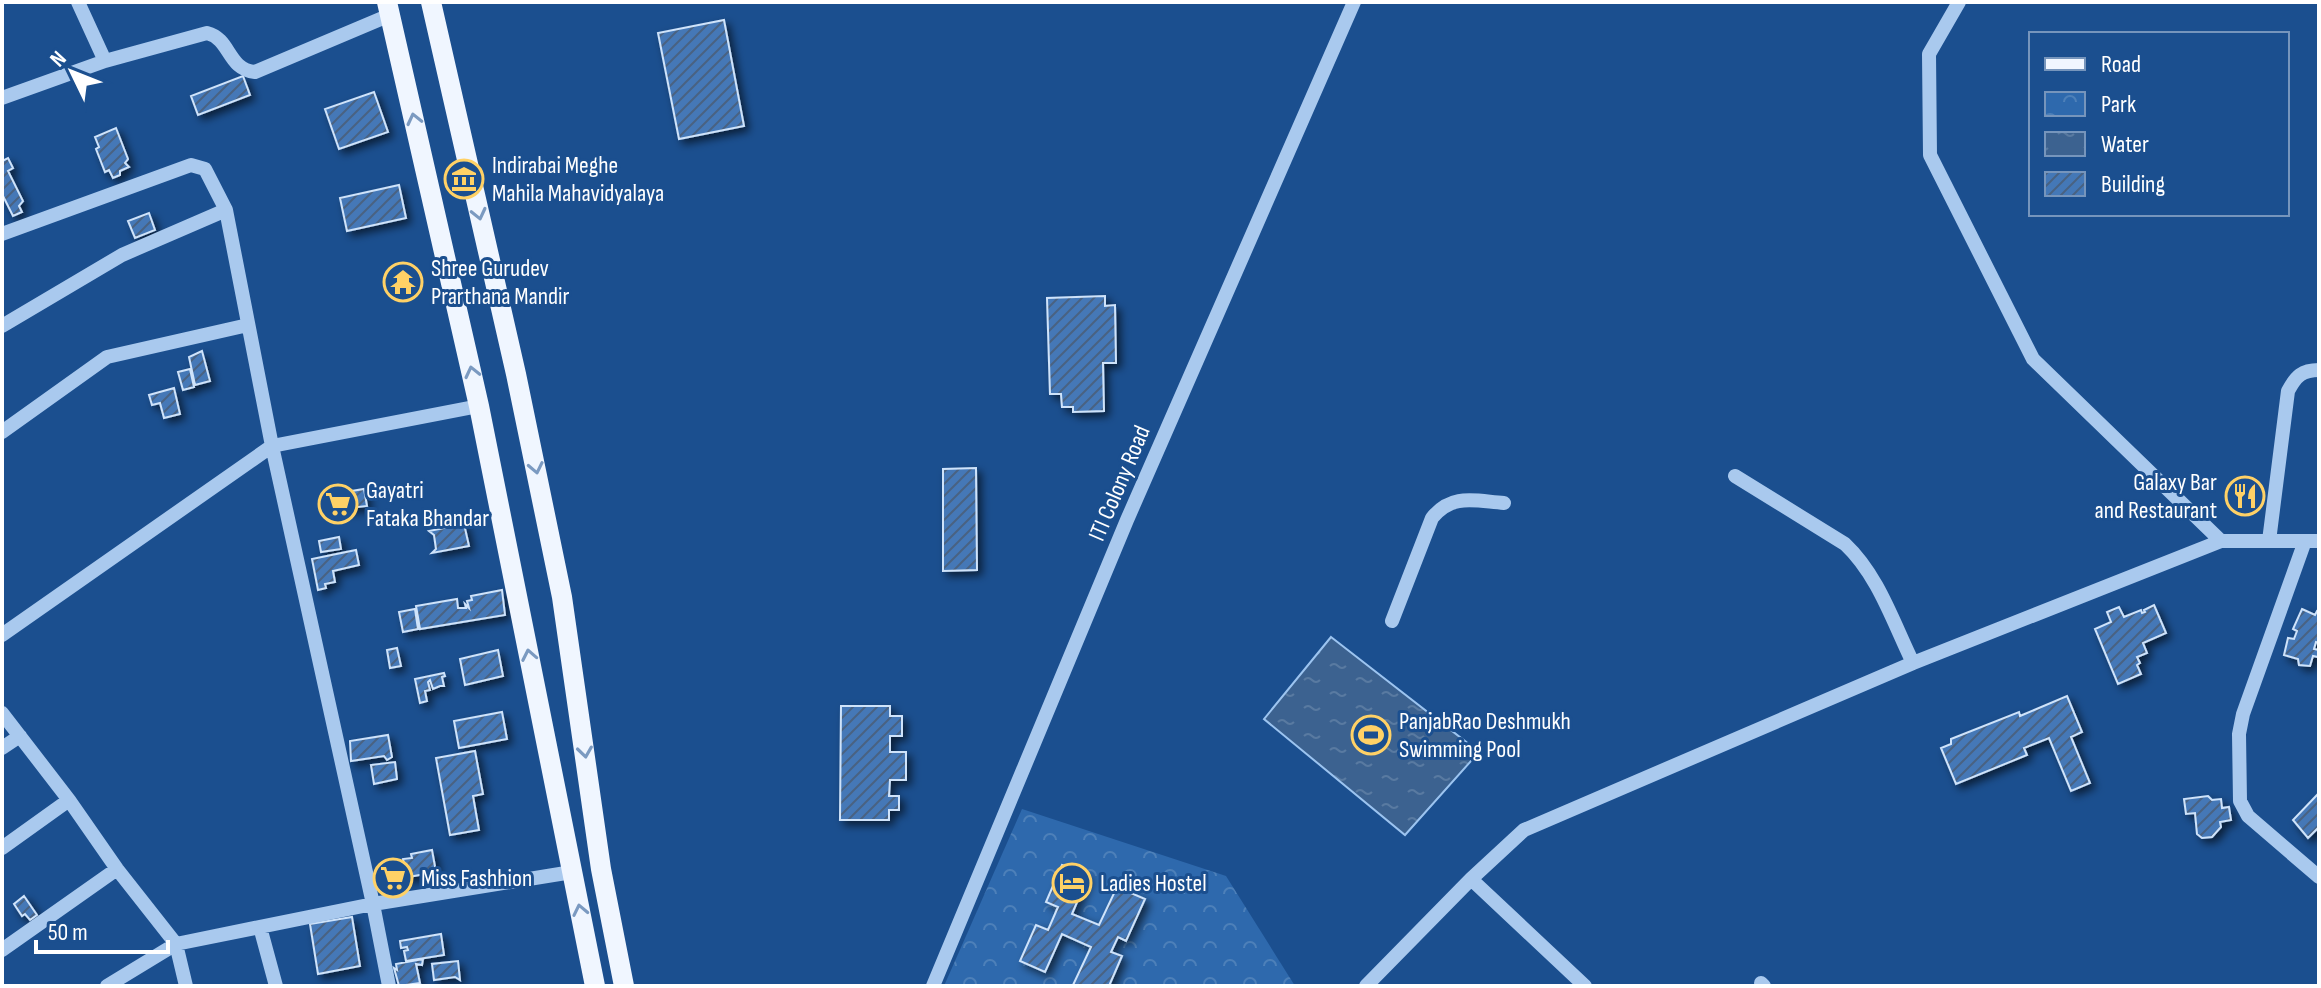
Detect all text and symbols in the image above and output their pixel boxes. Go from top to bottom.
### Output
north arrow [32,32,112,112]
legend [2029,32,2289,216]
text: N [45,46,72,73]
text: Road [2101,50,2141,79]
text: Park [2101,90,2136,119]
one-way arrow [406,113,423,126]
text: Water [2101,130,2149,159]
place label: Indirabai Meghe Mahila Mahavidyalaya [492,151,664,208]
museum icon: Indirabai Meghe Mahila Mahavidyalaya [443,158,485,200]
text: Building [2101,170,2165,199]
one-way arrow [470,207,487,221]
place label: Shree Gurudev Prarthana Mandir [431,254,569,311]
temple icon: Shree Gurudev Prarthana Mandir [382,261,424,303]
one-way arrow [464,366,481,380]
street label: ITI Colony Road [1082,421,1157,545]
one-way arrow [526,462,543,475]
place label: Galaxy Bar and Restaurant [2095,468,2217,525]
restaurant icon: Galaxy Bar and Restaurant [2224,475,2266,517]
place label: Gayatri Fataka Bhandar [366,476,489,533]
supermarket icon: Gayatri Fataka Bhandar [317,483,359,525]
one-way arrow [521,648,538,662]
place label: PanjabRao Deshmukh Swimming Pool [1399,707,1571,764]
sports icon: PanjabRao Deshmukh Swimming Pool [1350,714,1392,756]
one-way arrow [576,745,593,759]
supermarket icon: Miss Fashhion [372,857,414,899]
hotel icon: Ladies Hostel [1051,862,1093,904]
place label: Miss Fashhion [421,864,532,893]
place label: Ladies Hostel [1100,869,1207,898]
one-way arrow [572,903,589,917]
scale bar [36,904,168,954]
text: 50 m [48,918,88,947]

